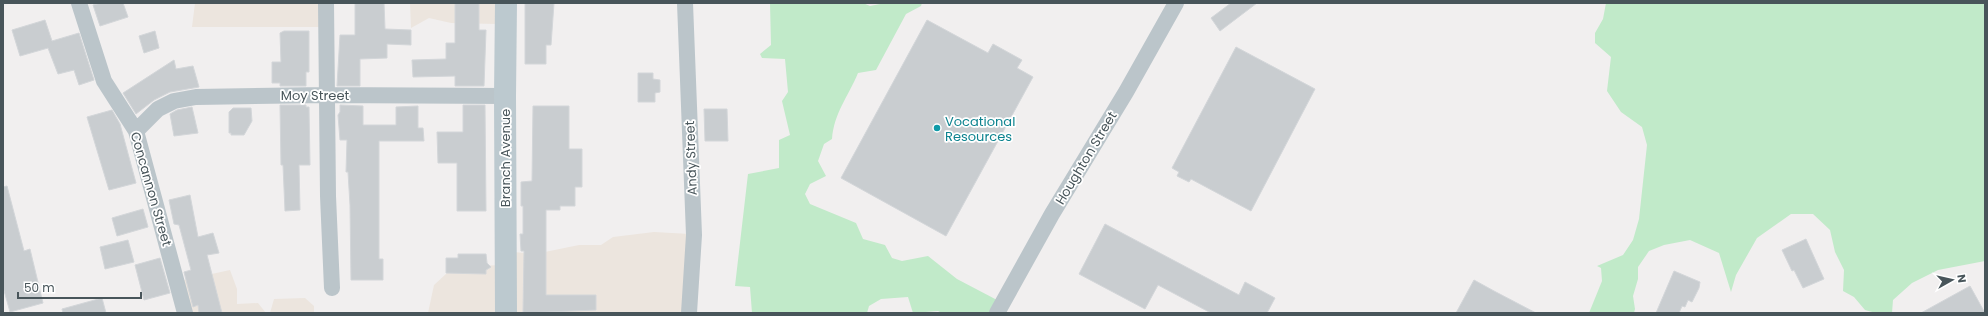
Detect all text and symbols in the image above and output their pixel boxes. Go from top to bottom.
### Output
street label: Moy Street [281,86,349,105]
street label: Houghton Street [1051,108,1121,208]
street label: Branch Avenue [496,109,515,207]
place label: Vocational Resources [945,112,1015,146]
street label: Andy Street [680,120,702,196]
marker: Vocational Resources [932,123,942,133]
street label: Concannon Street [126,130,176,249]
north arrow [1932,260,1972,300]
text: N [1953,273,1970,284]
scale bar [18,274,141,300]
text: 50 m [24,279,55,296]

